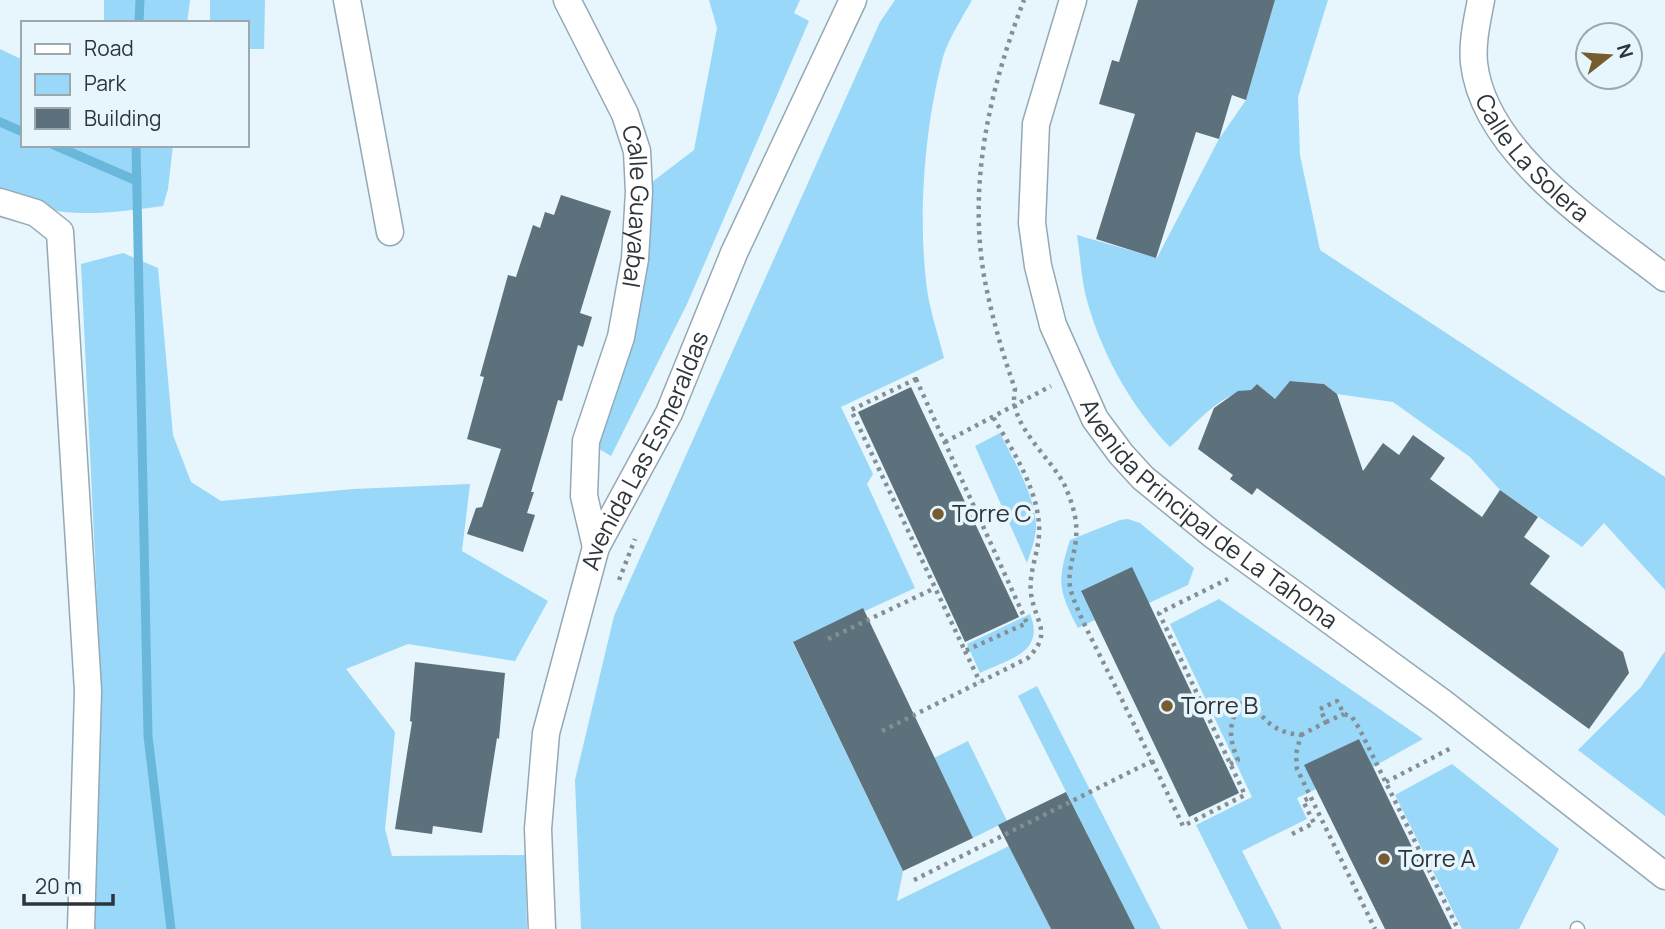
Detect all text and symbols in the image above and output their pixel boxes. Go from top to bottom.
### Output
legend [21,21,248,147]
north arrow [1574,21,1644,91]
text: Road [84,34,134,62]
text: N [1611,41,1640,61]
text: Park [84,69,126,97]
street label: Calle La Solera [1468,88,1597,229]
text: Building [84,104,161,132]
street label: Calle Guayabal [615,120,657,290]
street label: Avenida Las Esmeraldas [573,326,716,574]
street label: Avenida Principal de La Tahona [1073,393,1345,636]
place label: Torre C [952,496,1032,529]
marker: Torre C [930,506,946,522]
place label: Torre B [1181,688,1258,721]
marker: Torre B [1159,698,1175,714]
place label: Torre A [1398,841,1476,874]
marker: Torre A [1376,851,1392,867]
scale bar [24,862,114,906]
text: 20 m [35,872,82,900]

